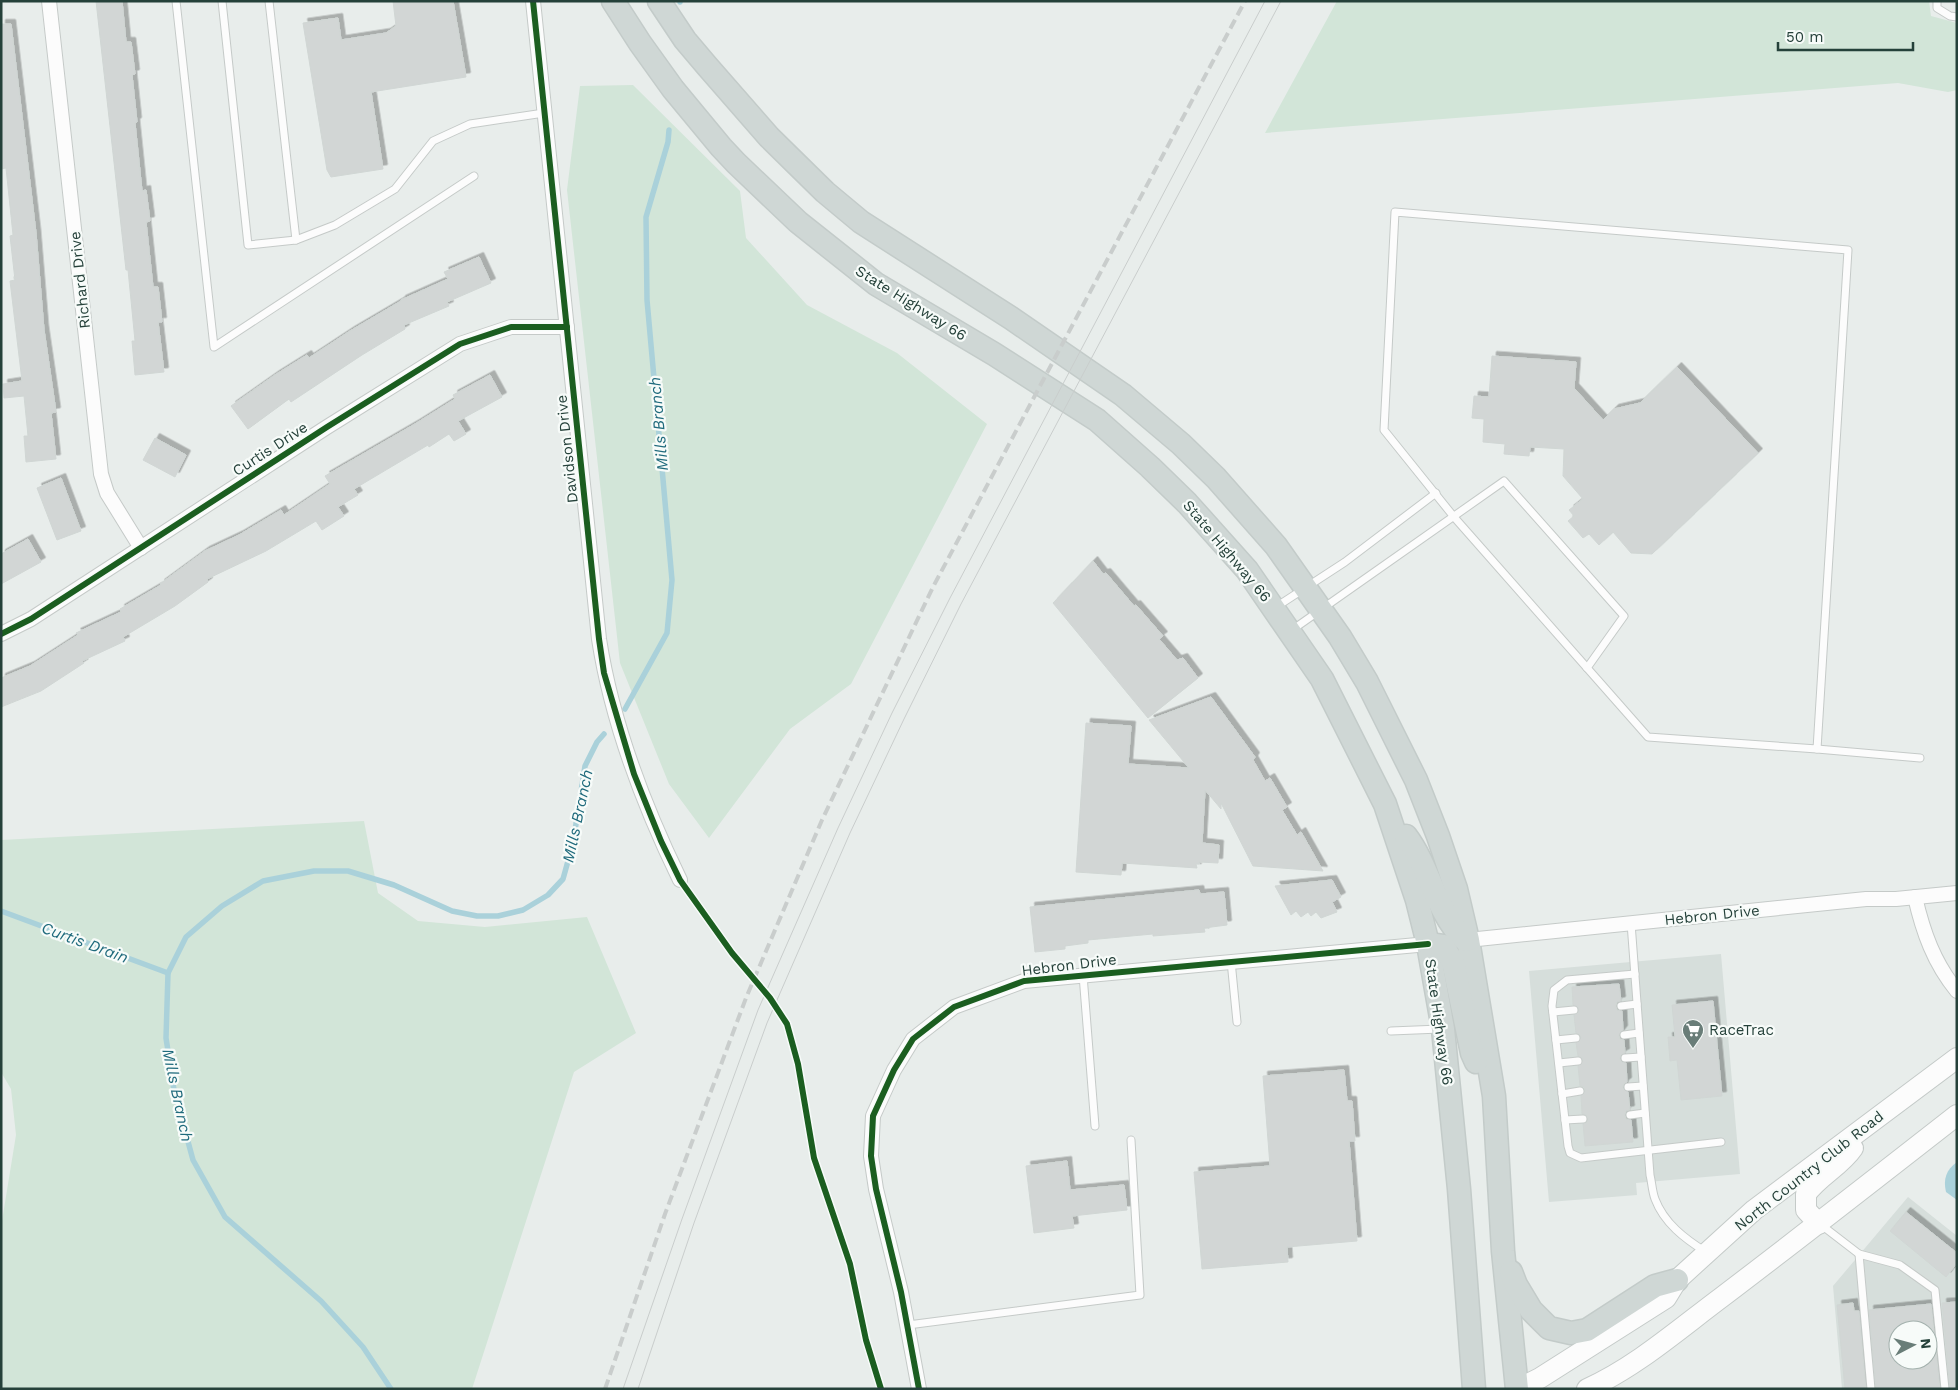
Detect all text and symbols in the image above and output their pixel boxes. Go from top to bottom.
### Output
scale bar [1778,20,1913,52]
text: 50 m [1786,28,1823,46]
street label: Richard Drive [66,230,94,330]
street label: State Highway 66 [852,262,970,344]
water label: Mills Branch [645,376,672,472]
street label: Davidson Drive [552,394,582,504]
street label: Curtis Drive [229,418,311,480]
street label: State Highway 66 [1179,496,1275,606]
water label: Mills Branch [558,768,597,864]
street label: Hebron Drive [1664,901,1760,929]
water label: Curtis Drain [39,918,131,967]
street label: Hebron Drive [1020,950,1118,980]
street label: State Highway 66 [1421,958,1457,1086]
supermarket icon: RaceTrac [1681,1018,1705,1049]
place label: RaceTrac [1709,1021,1774,1039]
water label: Mills Branch [158,1047,197,1143]
street label: North Country Club Road [1731,1107,1887,1235]
north arrow [1888,1320,1938,1370]
text: N [1917,1338,1934,1350]

